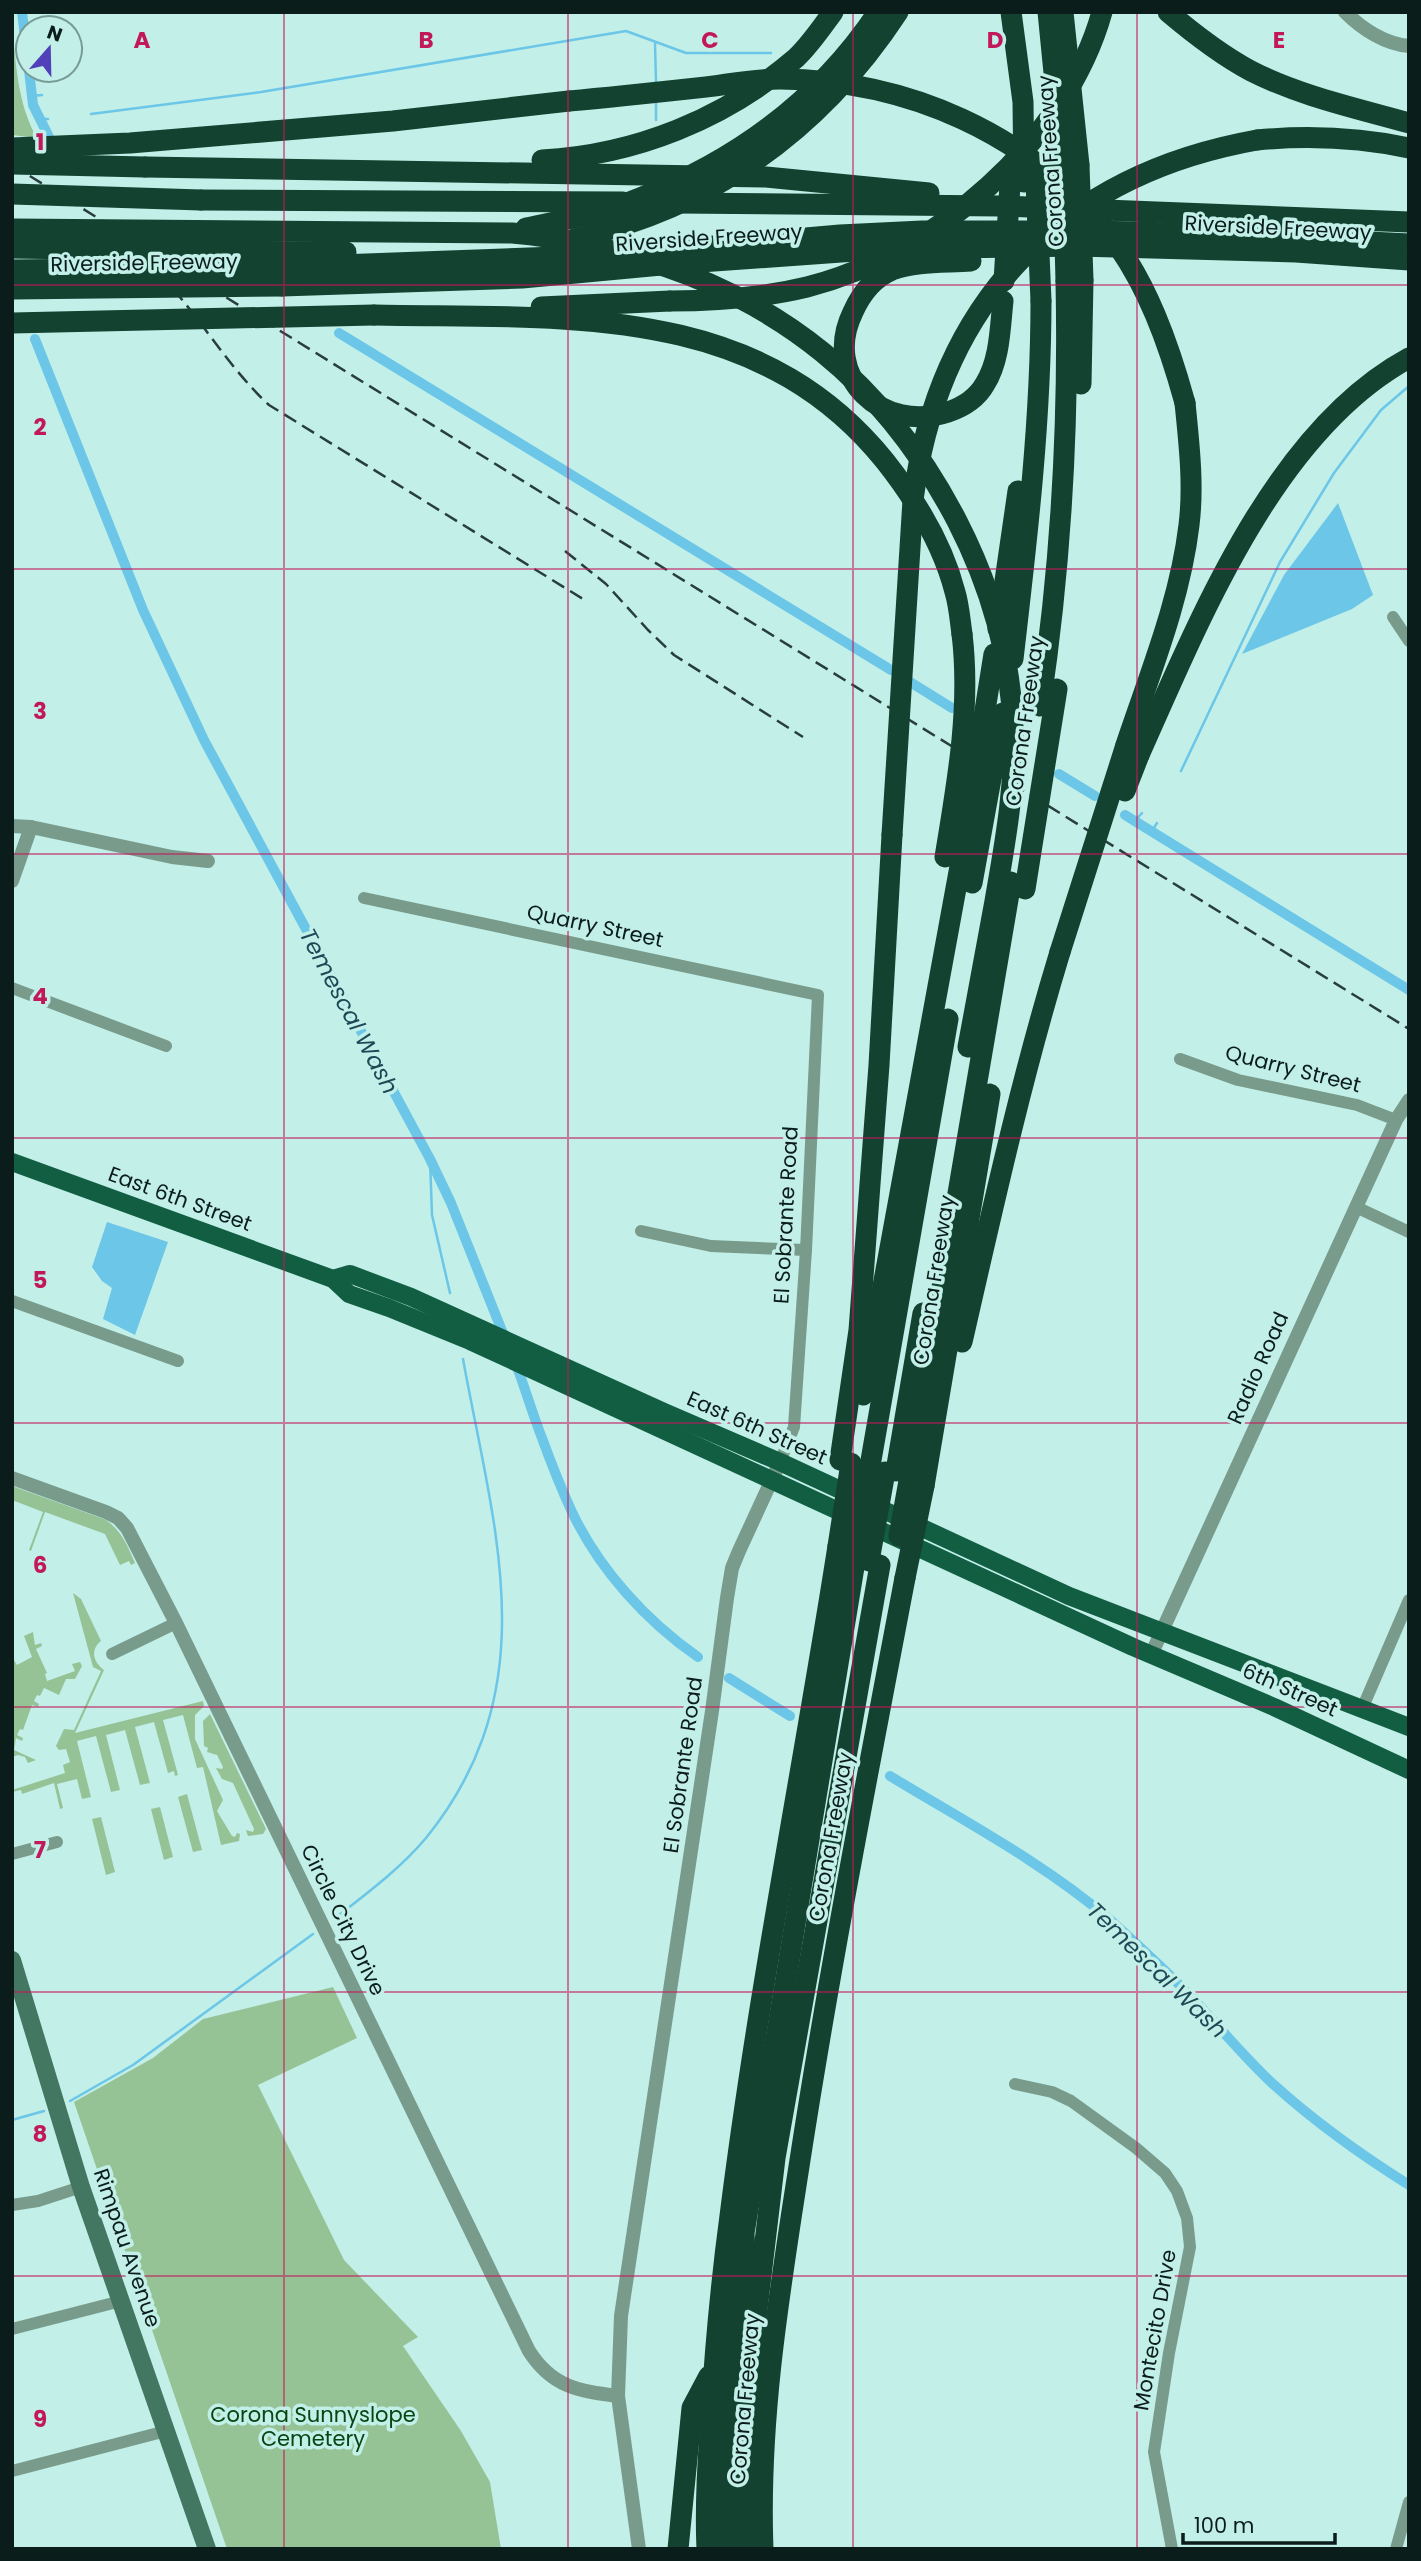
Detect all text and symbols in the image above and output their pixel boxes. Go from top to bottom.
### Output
north arrow [14,14,84,84]
text: N [43,18,66,49]
text: A [134,24,151,56]
text: B [418,24,434,56]
text: C [701,24,719,56]
text: D [987,24,1003,56]
text: E [1273,24,1285,56]
street label: Corona Freeway [1030,74,1071,248]
text: 1 [36,126,44,158]
street label: Riverside Freeway [1184,208,1372,247]
street label: Riverside Freeway [615,216,804,258]
street label: Riverside Freeway [50,246,238,279]
text: 2 [33,411,47,443]
street label: Corona Freeway [998,634,1051,808]
text: 3 [33,695,47,727]
street label: Quarry Street [524,897,666,954]
water label: Temescal Wash [292,923,406,1099]
text: 4 [32,980,48,1012]
street label: Quarry Street [1222,1038,1364,1099]
street label: El Sobrante Road [766,1125,805,1305]
street label: East 6th Street [104,1159,256,1238]
street label: Corona Freeway [906,1193,961,1367]
text: 5 [33,1264,47,1296]
street label: Radio Road [1220,1307,1295,1428]
street label: East 6th Street [682,1384,832,1471]
text: 6 [33,1549,47,1581]
street label: 6th Street [1238,1656,1342,1723]
street label: El Sobrante Road [656,1675,709,1855]
street label: Corona Freeway [801,1750,860,1924]
text: 7 [34,1834,46,1866]
street label: Circle City Drive [294,1839,393,2000]
water label: Temescal Wash [1080,1895,1234,2045]
text: 8 [33,2118,47,2150]
street label: Rimpau Avenue [87,2165,168,2331]
street label: Montecito Drive [1126,2247,1183,2413]
street label: Corona Freeway [723,2312,766,2486]
park label: Corona Sunnyslope Cemetery [210,2400,416,2453]
text: 9 [33,2403,47,2435]
scale bar [1183,2502,1335,2546]
text: 100 m [1194,2511,1254,2540]

